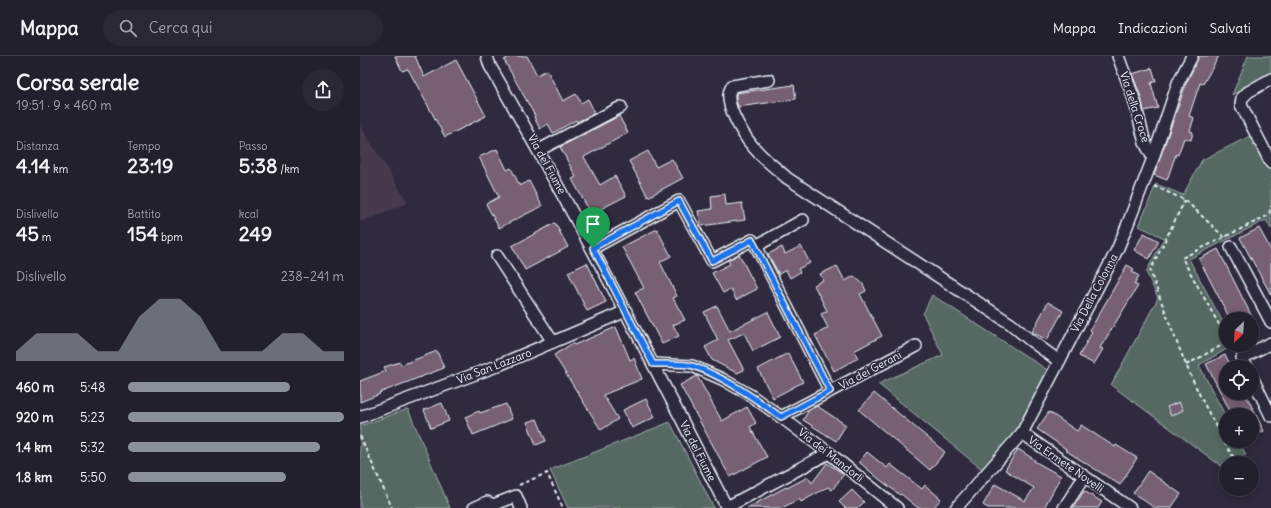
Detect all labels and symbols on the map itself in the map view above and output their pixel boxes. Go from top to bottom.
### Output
street label: Via della Croce [1117,70,1153,144]
street label: Via del Fiume [525,132,569,196]
pin [576,207,610,248]
street label: Via Della Colonna [1067,251,1121,335]
north arrow [1219,312,1259,352]
street label: Via San Lazzaro [455,345,533,387]
street label: Via dei Gerani [836,348,904,392]
street label: Via del Fiume [677,418,719,484]
street label: Via dei Mandorli [795,425,867,485]
street label: Via Ermete Novelli [1025,433,1107,495]

